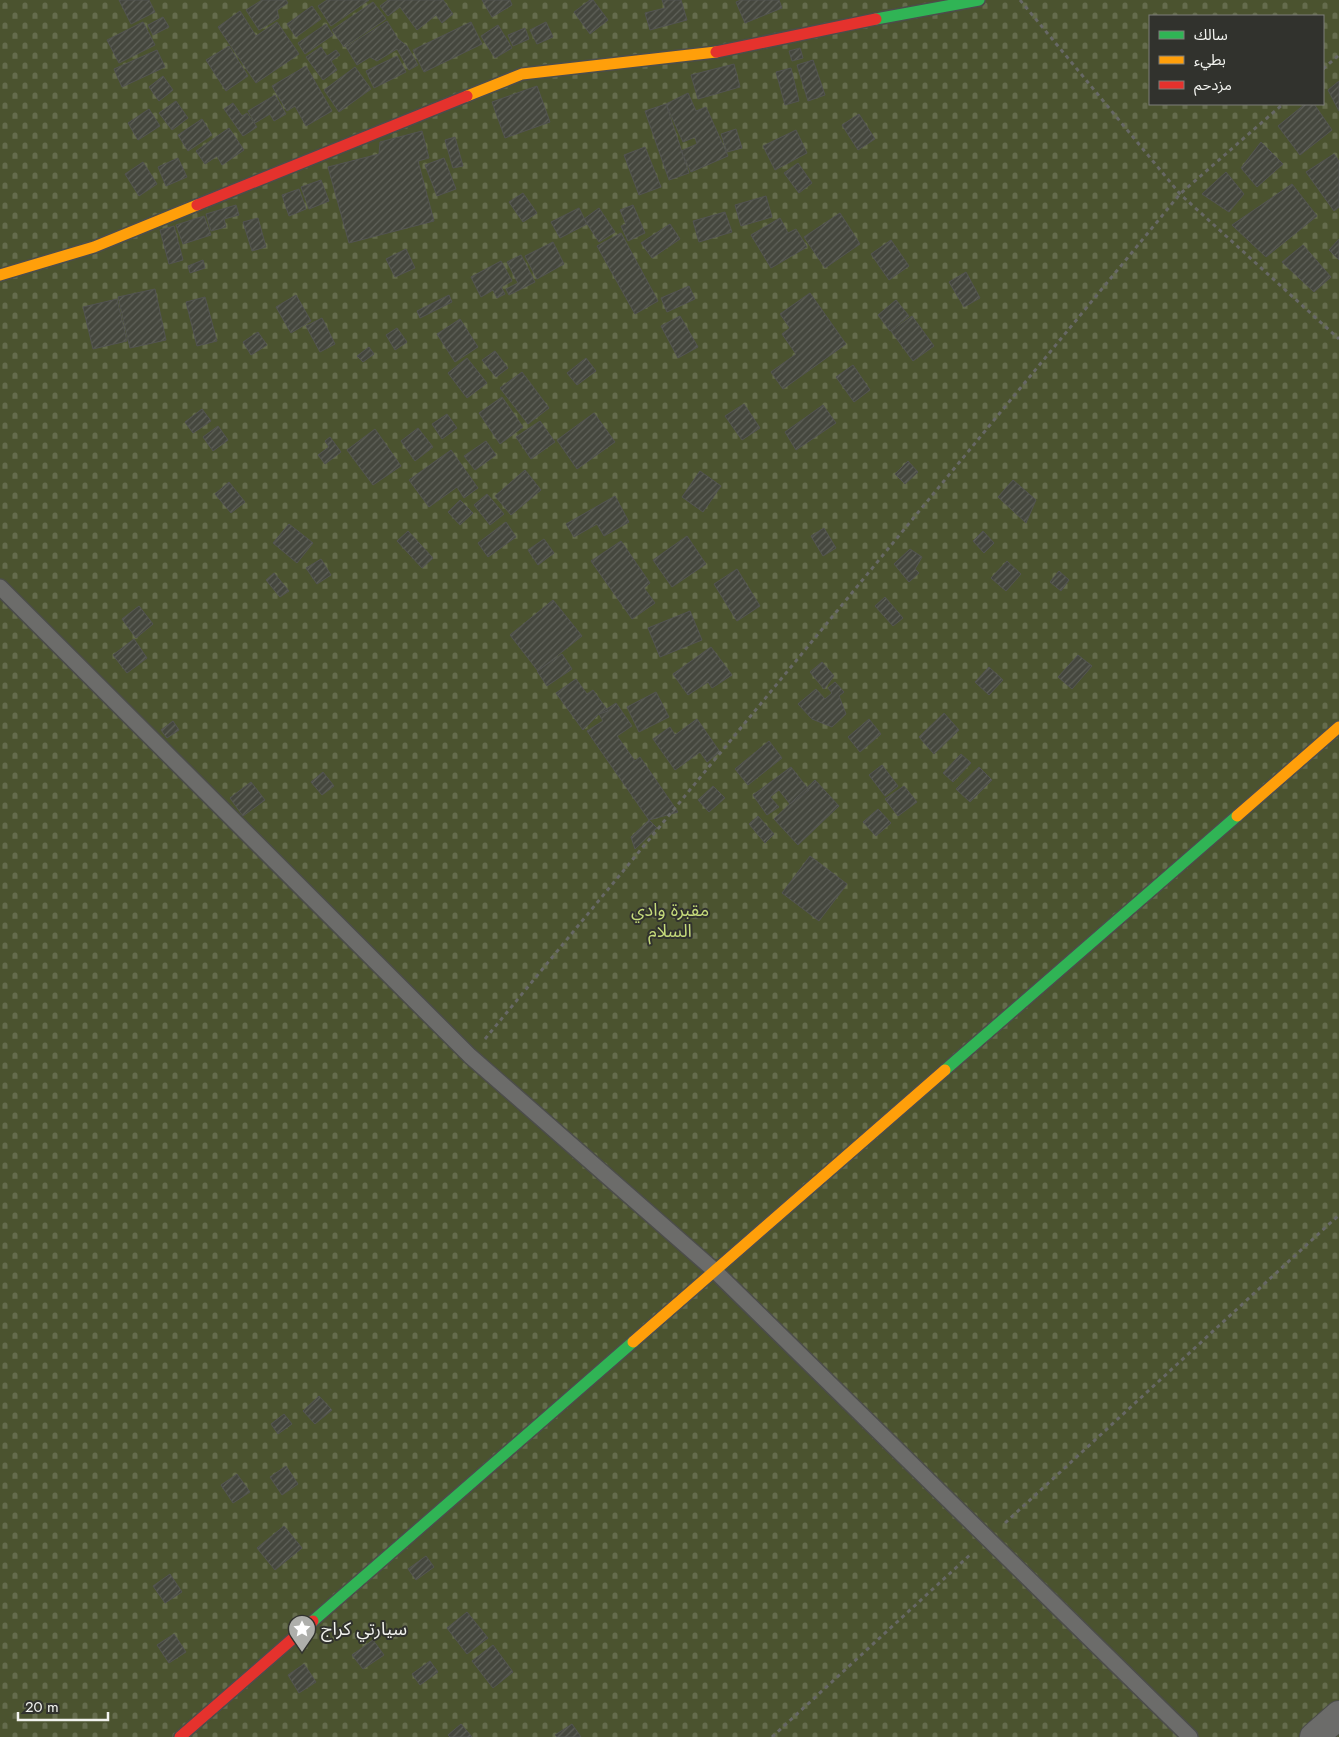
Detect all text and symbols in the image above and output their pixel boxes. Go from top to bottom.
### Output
legend [1149,15,1324,105]
text: سالك [1194,24,1228,46]
text: بطيء [1194,49,1226,71]
text: مزدحم [1194,74,1232,96]
park label: مقبرة وادي السلام [631,897,709,945]
place icon: سيارتي كراج [287,1614,317,1653]
place label: سيارتي كراج [321,1616,407,1642]
scale bar [18,1690,108,1722]
text: 20 m [25,1696,59,1718]

